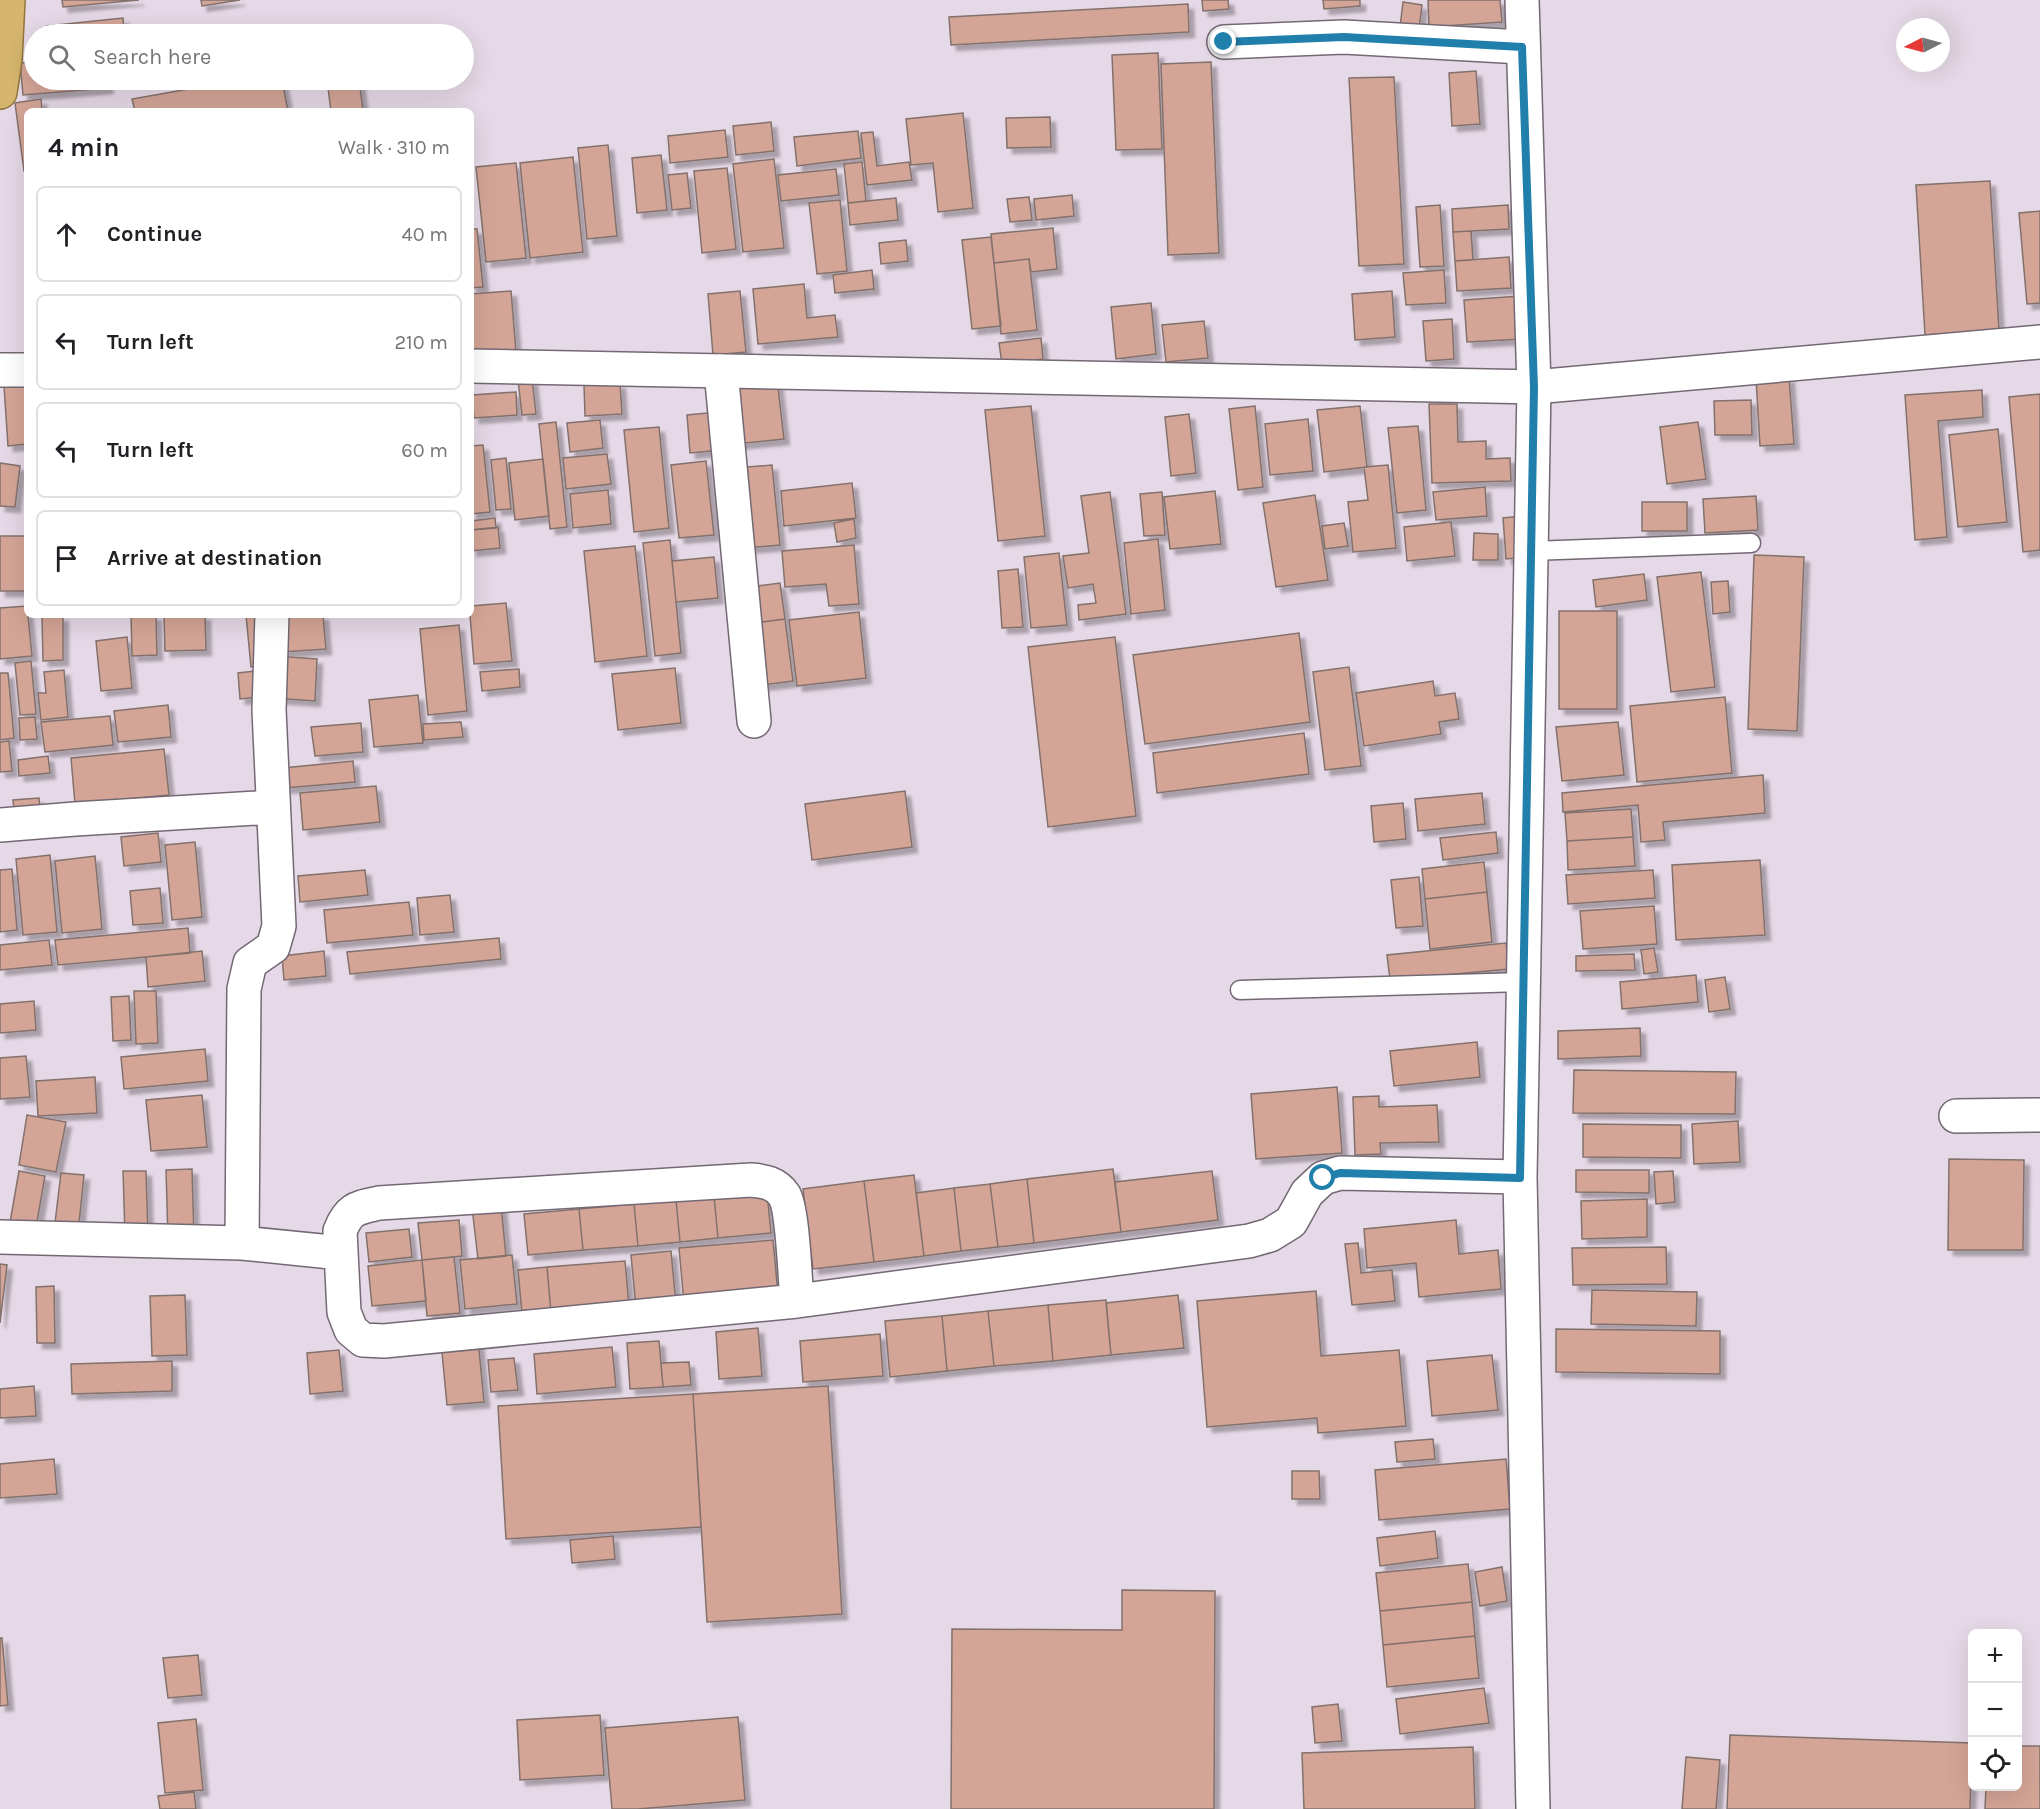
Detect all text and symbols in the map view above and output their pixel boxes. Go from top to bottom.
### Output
north arrow [1896,18,1950,72]
search box [24,24,474,90]
route end [1210,28,1236,54]
icon: search [45,41,78,74]
text: Search here [93,44,211,70]
text: 4 min [48,132,119,163]
text: Walk · 310 m [338,136,450,159]
icon: ahead [50,218,83,251]
text: Continue [107,221,202,247]
text: 40 m [402,223,448,246]
icon: left [50,326,83,359]
text: Turn left [107,329,194,355]
text: 210 m [394,331,448,354]
icon: left [50,434,83,467]
text: Turn left [107,437,194,463]
text: 60 m [401,439,448,462]
icon: arrive [50,542,83,575]
text: Arrive at destination [107,545,322,571]
route start [1309,1164,1335,1190]
map controls [1968,1629,2022,1791]
button: + [1968,1629,2022,1683]
button: − [1968,1683,2022,1737]
button: locate [1968,1737,2022,1791]

